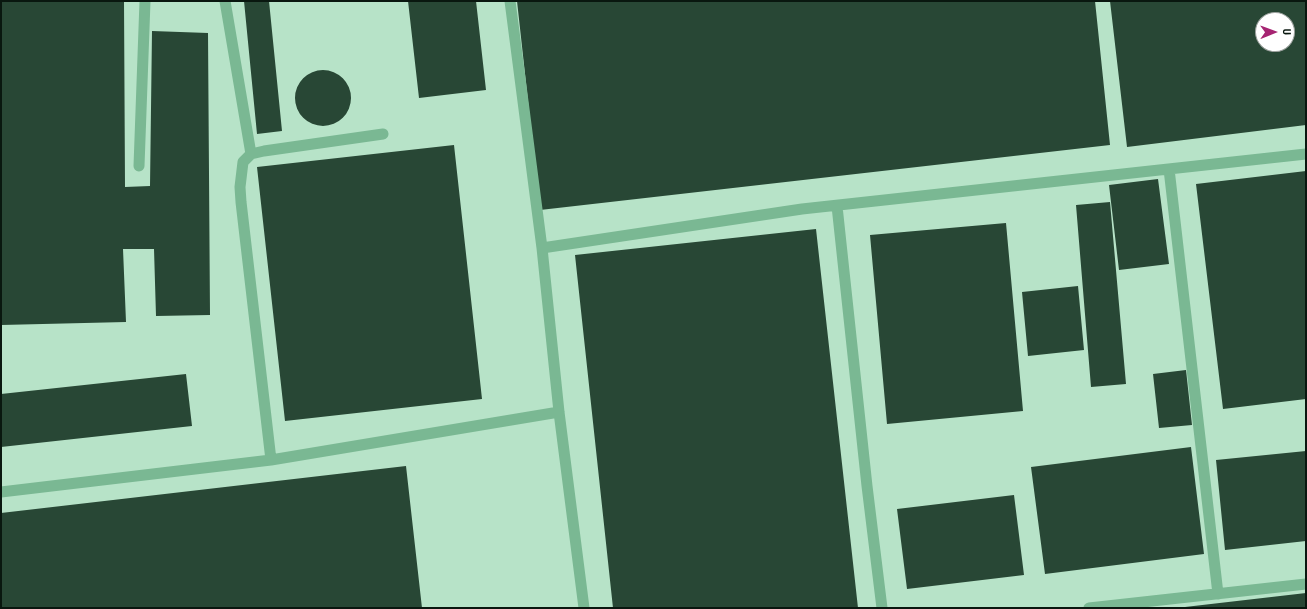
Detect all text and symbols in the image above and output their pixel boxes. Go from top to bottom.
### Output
north arrow [1255,12,1295,52]
text: U [1280,29,1293,35]

